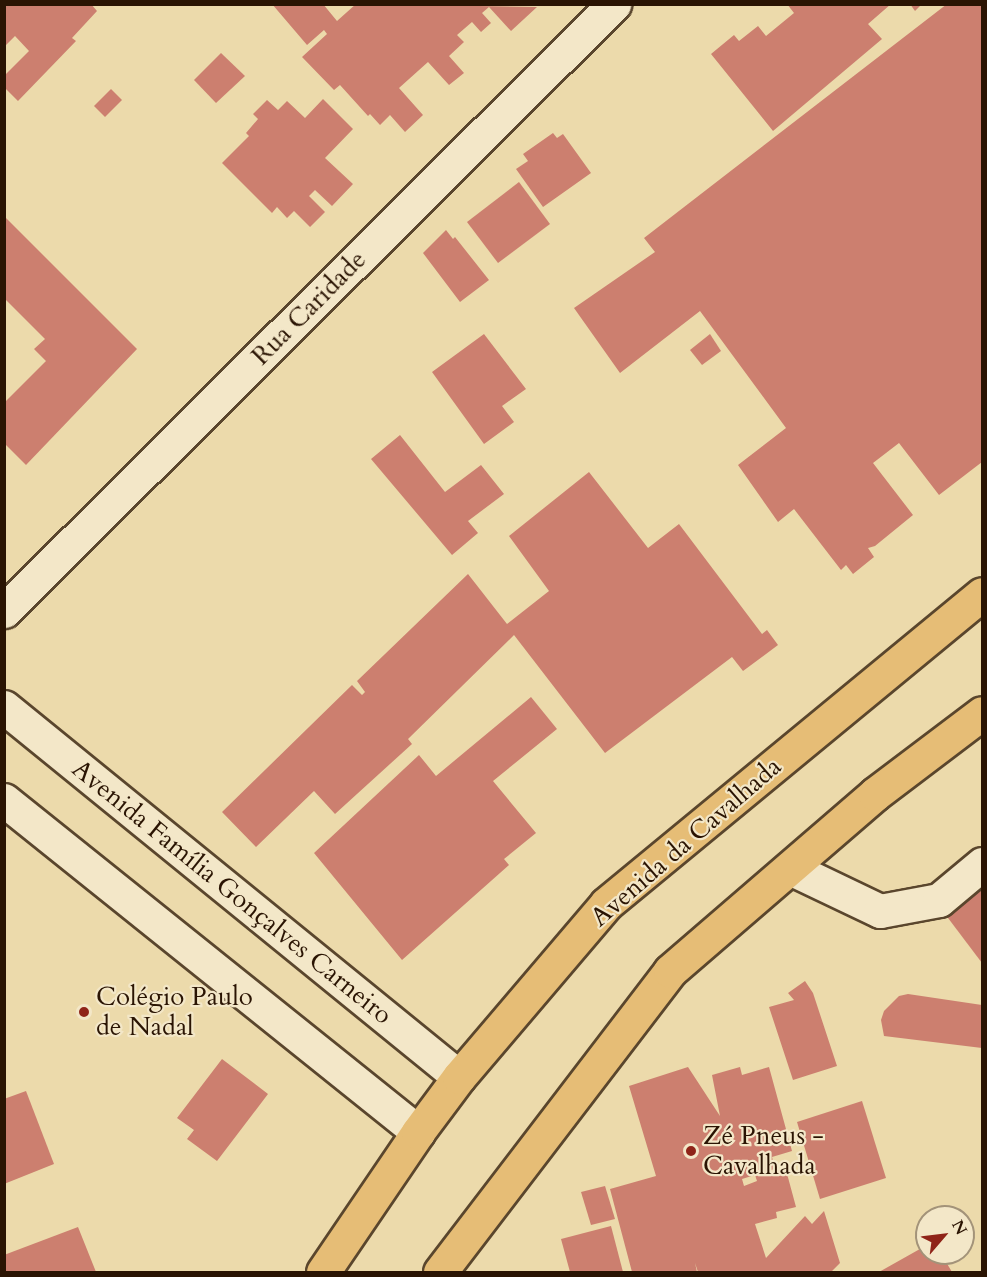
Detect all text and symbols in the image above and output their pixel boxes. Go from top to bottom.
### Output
street label: Rua Caridade [245,244,373,372]
street label: Avenida da Cavalhada [584,751,788,933]
street label: Avenida Família Gonçalves Carneiro [66,753,398,1031]
place label: Colégio Paulo de Nadal [96,981,253,1042]
marker: Colégio Paulo de Nadal [77,1005,91,1019]
place label: Zé Pneus - Cavalhada [703,1120,824,1182]
marker: Zé Pneus - Cavalhada [684,1144,698,1158]
north arrow [915,1205,975,1265]
text: N [946,1216,972,1239]

